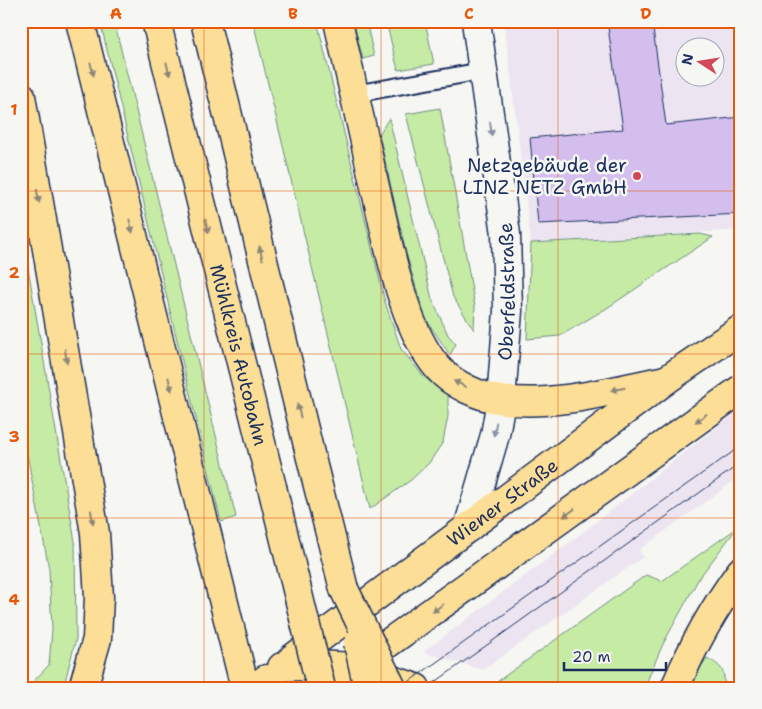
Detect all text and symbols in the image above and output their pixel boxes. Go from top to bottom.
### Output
text: A [110,3,122,24]
text: B [288,3,298,24]
text: C [464,3,474,24]
text: D [640,3,652,24]
north arrow [674,38,724,88]
text: N [677,52,697,67]
one-way arrow [88,61,96,76]
one-way arrow [164,61,172,76]
text: 1 [10,99,18,120]
one-way arrow [487,121,495,137]
place label: Netzgebäude der LINZ NETZ GmbH [463,153,627,200]
marker: Netzgebäude der LINZ NETZ GmbH [631,170,643,182]
one-way arrow [35,189,43,205]
one-way arrow [127,219,135,234]
one-way arrow [203,219,211,234]
street label: Oberfeldstraße [492,221,521,361]
one-way arrow [257,245,265,260]
street label: Mühlkreis Autobahn [204,261,274,448]
text: 2 [8,262,20,283]
one-way arrow [62,349,70,365]
one-way arrow [166,376,174,391]
one-way arrow [453,380,467,388]
one-way arrow [610,386,626,394]
one-way arrow [295,403,303,418]
one-way arrow [695,412,708,423]
one-way arrow [491,422,499,438]
text: 3 [8,426,20,447]
street label: Wiener Straße [442,452,563,552]
one-way arrow [563,508,576,518]
one-way arrow [89,509,97,525]
text: 4 [8,589,20,610]
one-way arrow [431,603,444,613]
scale bar [564,639,667,671]
text: 20 m [572,647,611,667]

